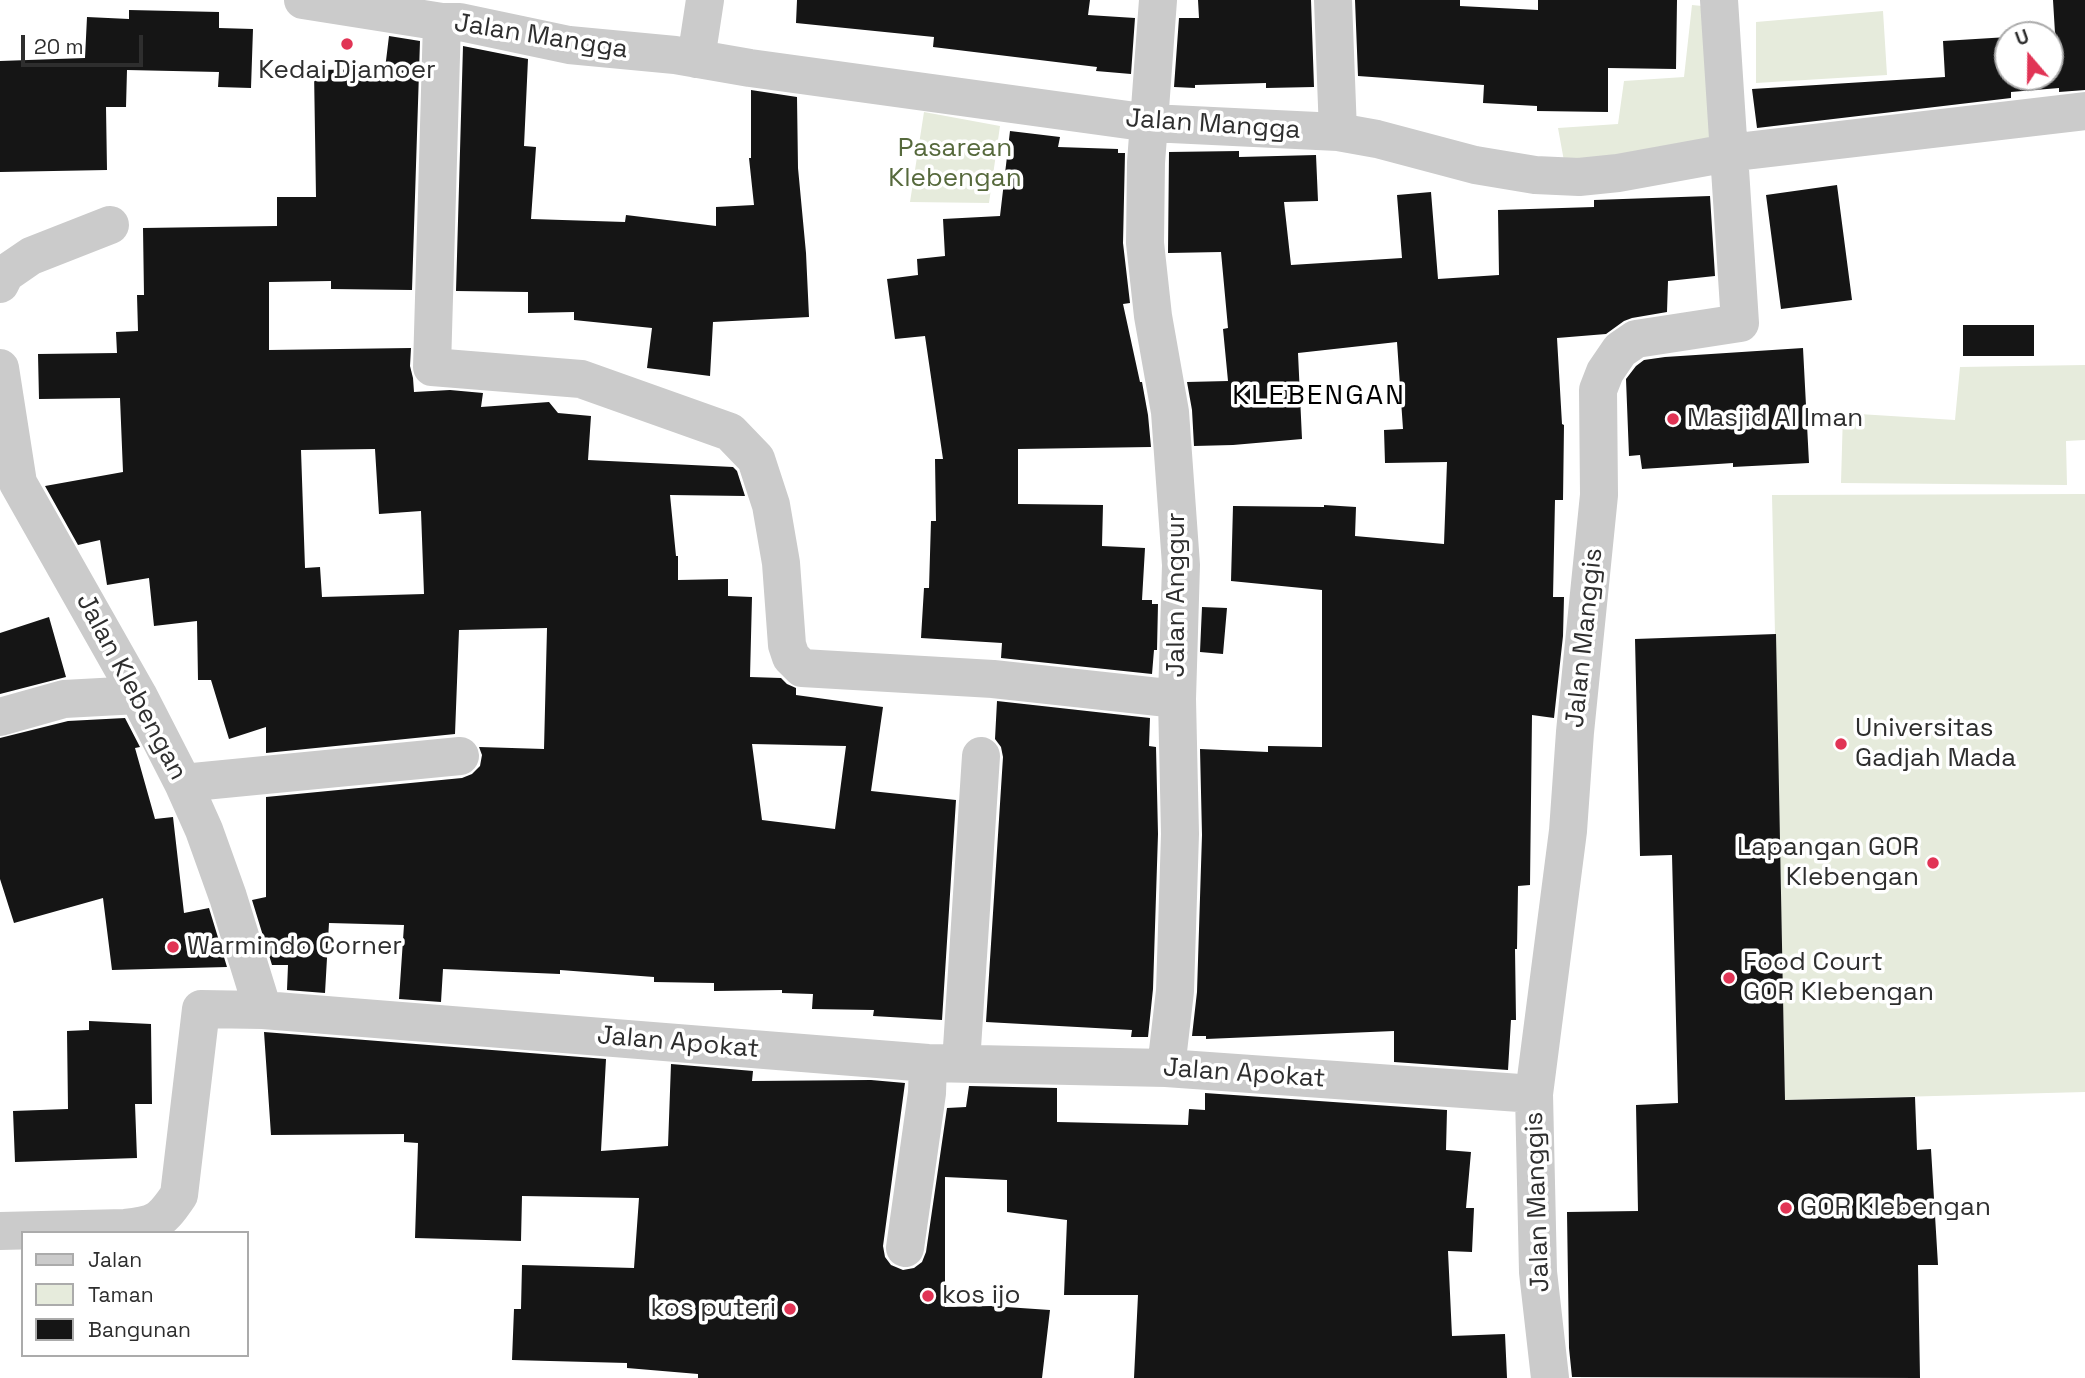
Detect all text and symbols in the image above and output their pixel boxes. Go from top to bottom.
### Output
street label: Jalan Mangga [452,8,630,66]
scale bar [24,21,147,65]
north arrow [1994,21,2064,91]
text: U [2012,24,2033,52]
text: 20 m [34,33,84,60]
marker: Kedai Djamoer [339,36,355,52]
place label: Kedai Djamoer [258,55,436,87]
street label: Jalan Mangga [1124,103,1302,147]
park label: Pasarean Klebengan [888,133,1022,194]
district label: KLEBENGAN [1233,379,1405,413]
place label: Masjid Al Iman [1687,403,1863,435]
marker: Masjid Al Iman [1665,411,1681,427]
street label: Jalan Anggur [1161,512,1193,678]
street label: Jalan Manggis [1560,547,1610,729]
street label: Jalan Klebengan [69,588,193,786]
place label: Universitas Gadjah Mada [1855,713,2016,774]
marker: Universitas Gadjah Mada [1833,736,1849,752]
place label: Lapangan GOR Klebengan [1737,832,1919,894]
marker: Lapangan GOR Klebengan [1925,855,1941,871]
place label: Warmindo Corner [187,931,402,963]
marker: Warmindo Corner [165,939,181,955]
place label: Food Court GOR Klebengan [1743,947,1934,1009]
marker: Food Court GOR Klebengan [1721,970,1737,986]
street label: Jalan Apokat [596,1020,760,1066]
street label: Jalan Apokat [1162,1053,1326,1095]
street label: Jalan Manggis [1519,1111,1557,1293]
place label: GOR Klebengan [1800,1192,1991,1224]
marker: GOR Klebengan [1778,1200,1794,1216]
legend [21,1231,248,1357]
text: Jalan [88,1246,142,1273]
place label: kos ijo [942,1280,1021,1312]
text: Taman [88,1281,154,1308]
marker: kos ijo [920,1288,936,1304]
place label: kos puteri [651,1293,776,1325]
marker: kos puteri [782,1301,798,1317]
text: Bangunan [88,1316,191,1343]

